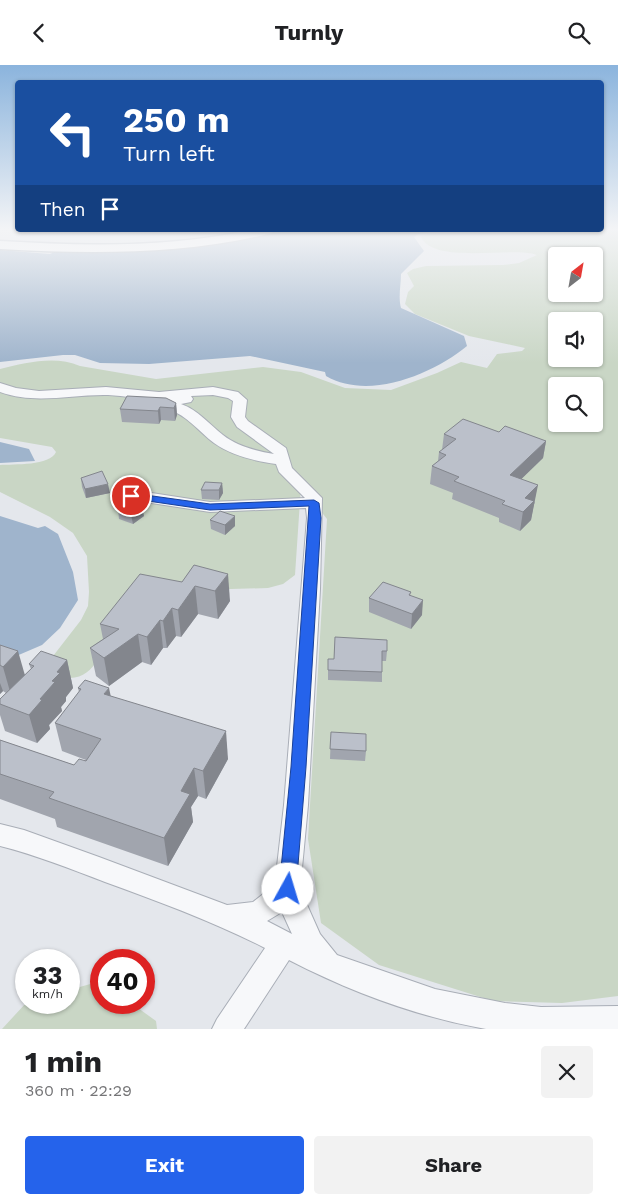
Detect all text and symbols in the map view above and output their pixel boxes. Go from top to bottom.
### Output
icon: back [25,19,53,47]
icon: search [565,19,593,47]
text: Turnly [275,20,343,45]
text: 250 m [123,99,230,141]
icon: left [40,100,105,165]
text: Turn left [123,141,215,166]
icon: arrive [96,195,124,223]
text: Then [40,198,86,221]
north arrow [548,247,602,303]
map controls [548,247,603,432]
button: sound [548,312,603,367]
button: search [548,377,603,432]
pin [110,475,152,517]
icon: arrive [117,482,145,510]
position arrow [261,862,313,914]
speed limit sign: 40 [90,949,155,1014]
text: 33 [33,961,62,990]
text: km/h [32,987,63,1001]
text: 1 min [25,1044,102,1079]
button: close [541,1046,593,1098]
text: 360 m · 22:29 [25,1081,132,1100]
button: Exit [25,1136,304,1194]
button: Share [314,1136,593,1194]

